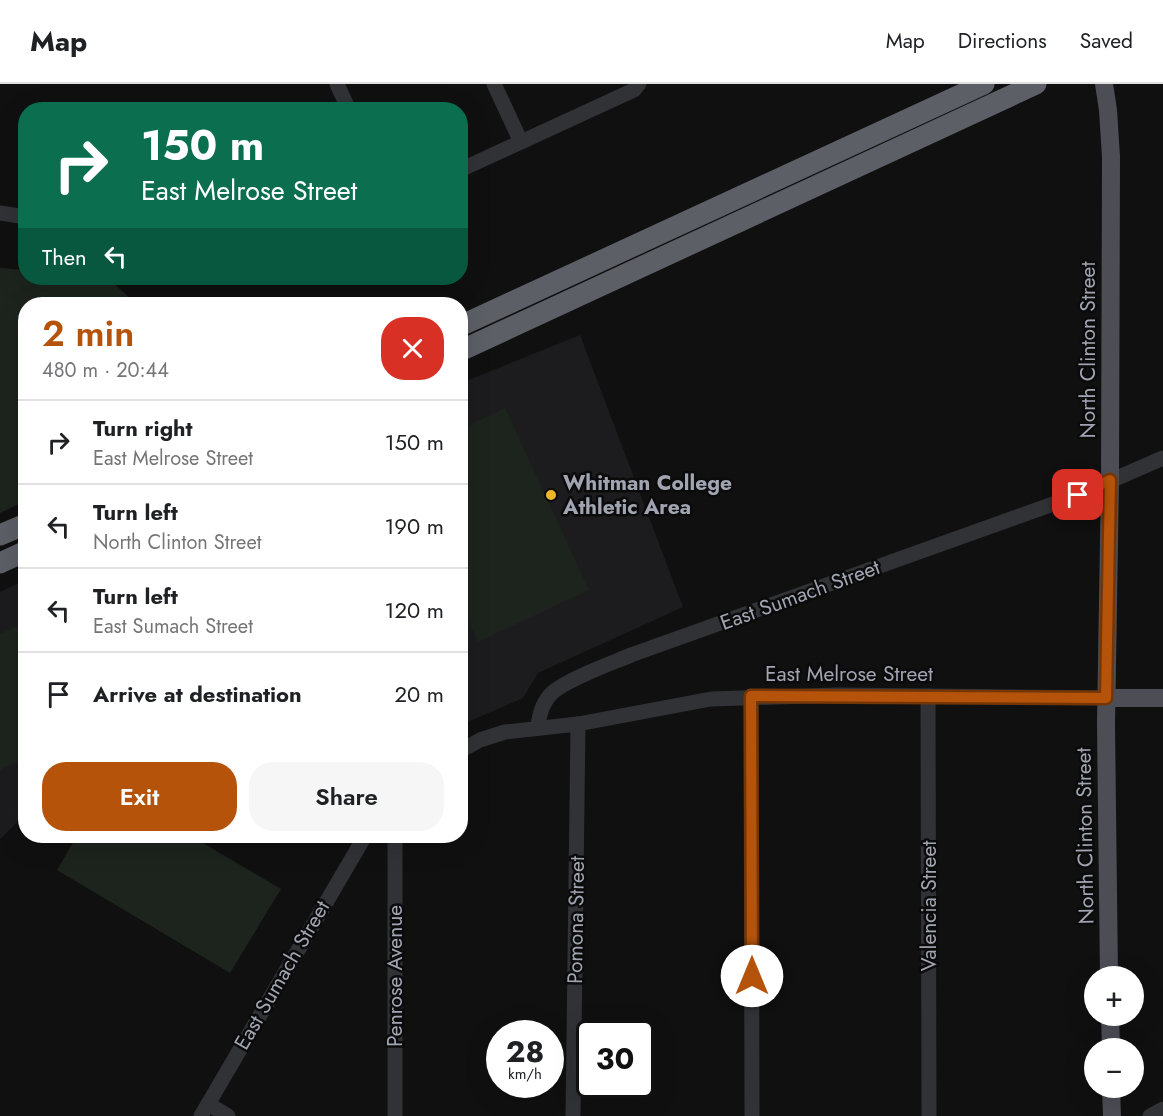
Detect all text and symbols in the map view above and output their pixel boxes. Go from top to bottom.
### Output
text: Map [30,21,87,62]
text: Map [886,26,925,56]
text: Directions [958,26,1047,56]
text: Saved [1080,26,1133,56]
text: 150 m [141,115,264,176]
icon: right [42,126,120,204]
text: East Melrose Street [141,171,357,210]
icon: left [99,240,132,273]
text: Then [42,241,87,273]
street label: North Clinton Street [1073,262,1103,438]
text: 2 min [42,307,134,359]
button: close [381,317,444,380]
text: 480 m · 20:44 [42,356,169,385]
text: Turn right [93,412,193,444]
icon: right [42,426,75,459]
text: 150 m [385,426,444,458]
text: East Melrose Street [93,444,253,473]
place label: Whitman College Athletic Area [562,468,732,522]
pin [1052,469,1103,520]
icon: arrive [1061,478,1094,511]
marker: Whitman College Athletic Area [544,488,558,502]
text: Turn left [93,496,178,528]
icon: left [42,510,75,543]
text: 190 m [384,510,444,542]
text: North Clinton Street [93,528,262,557]
street label: East Sumach Street [716,552,884,638]
text: Turn left [93,580,178,612]
icon: left [42,594,75,627]
text: 120 m [385,594,444,626]
text: East Sumach Street [93,612,253,641]
street label: East Melrose Street [765,659,933,689]
icon: arrive [42,678,75,711]
text: Arrive at destination [93,678,302,710]
text: 20 m [395,678,444,710]
street label: North Clinton Street [1068,747,1102,925]
button: Exit [42,762,237,831]
button: Share [249,762,444,831]
street label: Valencia Street [914,841,944,971]
street label: Pomona Street [560,856,592,984]
street label: East Sumach Street [227,895,337,1055]
street label: Penrose Avenue [380,905,410,1047]
position arrow [720,944,784,1008]
map controls [1084,966,1144,1098]
button: + [1084,966,1144,1026]
speed limit sign: 30 [576,1020,654,1098]
text: 28 [506,1030,544,1073]
button: − [1084,1038,1144,1098]
text: km/h [508,1063,542,1085]

